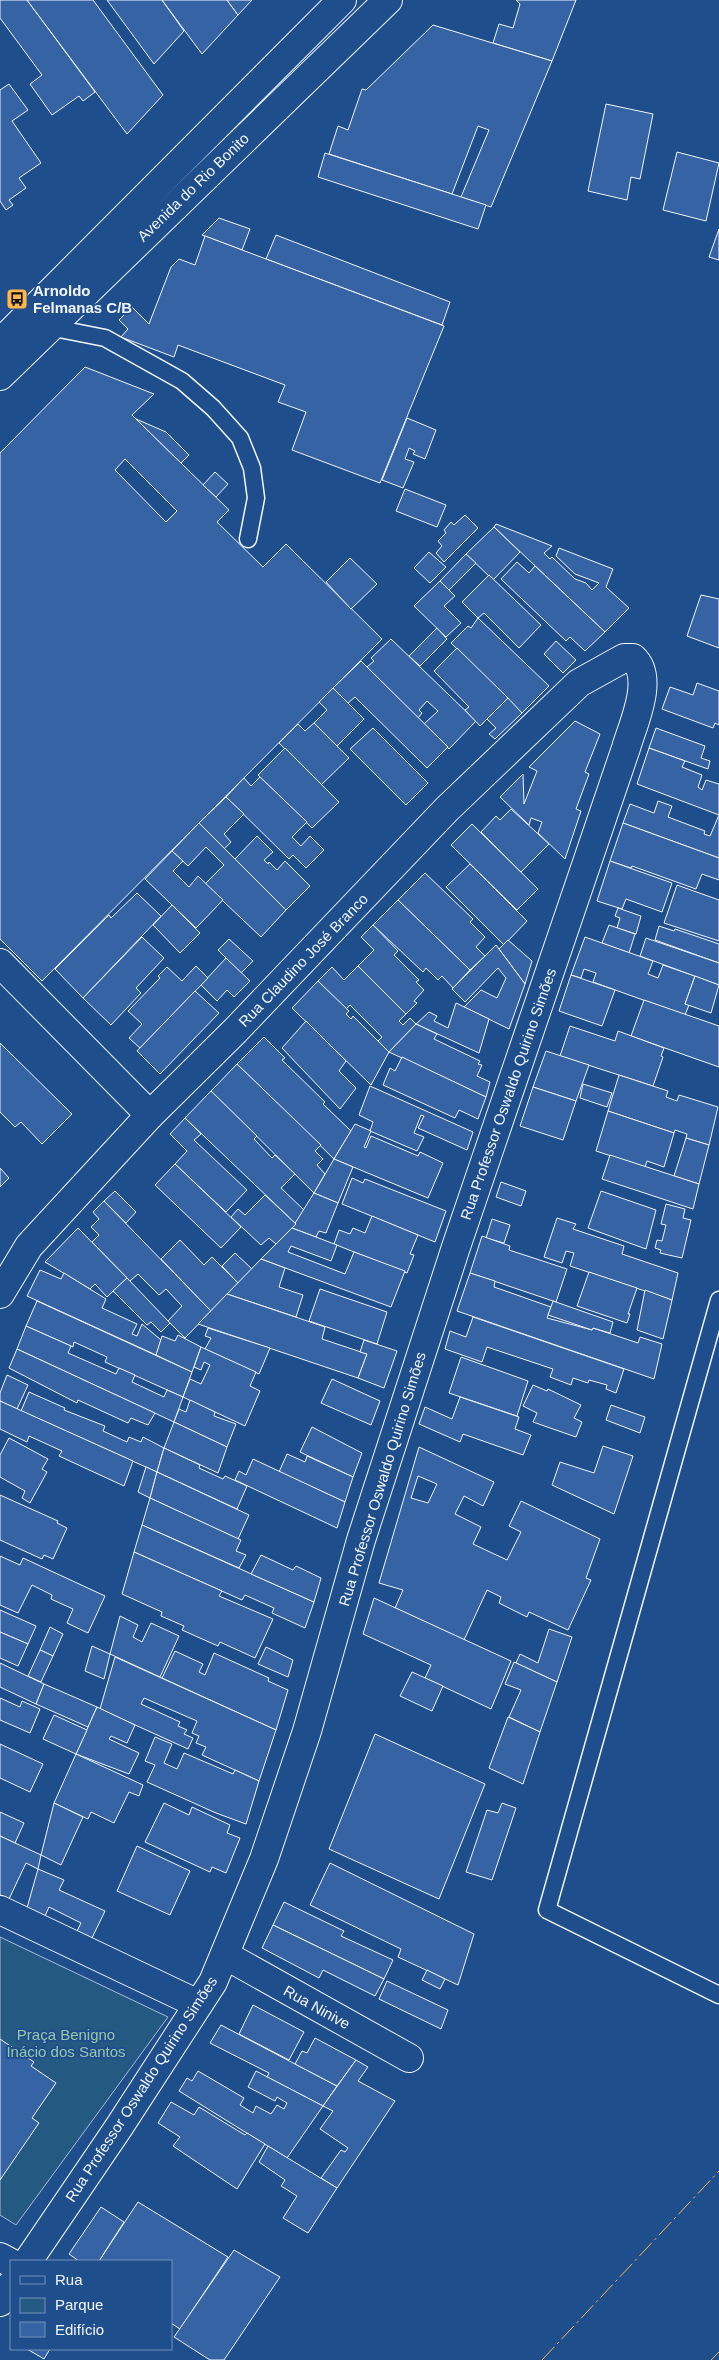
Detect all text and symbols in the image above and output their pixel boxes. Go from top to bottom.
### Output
street label: Avenida do Rio Bonito [134,129,252,245]
place label: Arnoldo Felmanas C/B [33,282,132,316]
bus stop icon: Arnoldo Felmanas C/B [5,287,29,311]
street label: Rua Claudino José Branco [235,890,371,1030]
street label: Rua Professor Oswaldo Quirino Simões [457,966,559,1222]
street label: Rua Professor Oswaldo Quirino Simões [335,1350,429,1608]
street label: Rua Professor Oswaldo Quirino Simões [62,1973,220,2205]
street label: Rua Ninive [281,1982,353,2032]
park label: Praça Benigno Inácio dos Santos [6,2026,126,2060]
legend [10,2260,172,2350]
text: Rua [55,2271,83,2288]
text: Parque [55,2296,103,2313]
text: Edifício [55,2321,104,2338]

